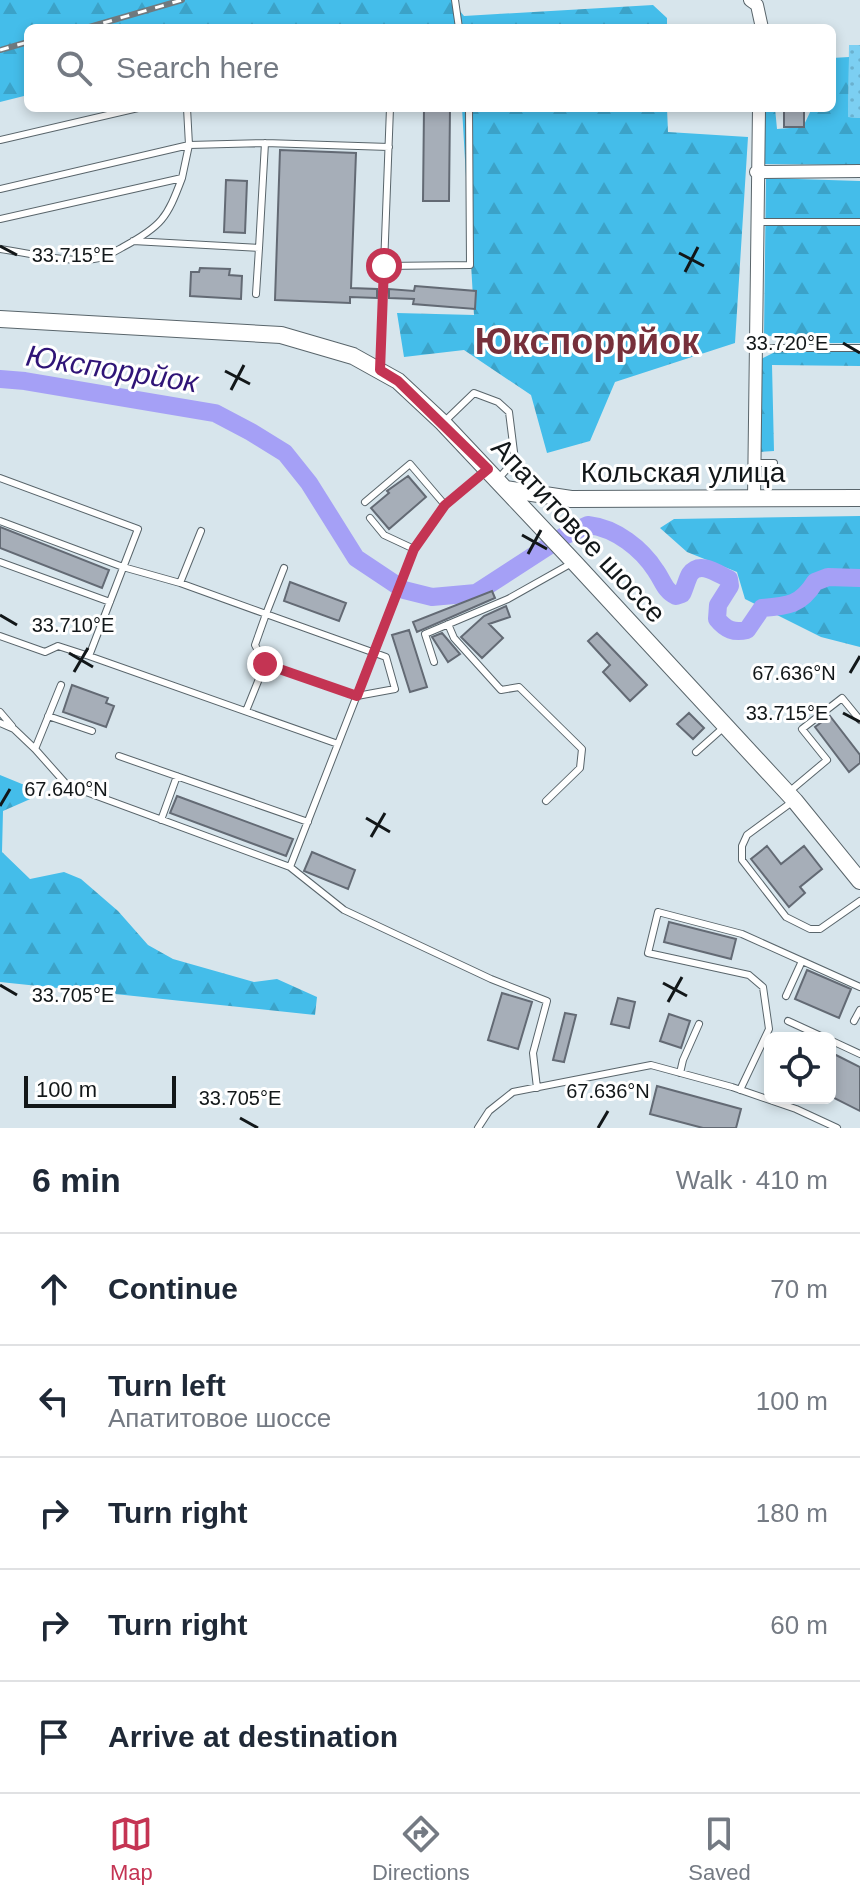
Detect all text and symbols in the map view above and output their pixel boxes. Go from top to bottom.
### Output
search box [24,24,836,112]
icon: search [52,46,96,90]
text: Search here [116,51,279,84]
text: 33.715°E [32,244,114,266]
route start [366,248,402,284]
district label: Юкспоррйок [475,321,700,362]
text: 33.720°E [746,332,828,354]
water label: Юкспоррйок [24,339,202,399]
street label: Апатитовое шоссе [485,432,672,629]
street label: Кольская улица [581,457,786,488]
text: 33.710°E [32,614,114,636]
route end [247,646,283,682]
text: 67.636°N [752,662,836,684]
text: 33.715°E [746,702,828,724]
text: 67.640°N [24,778,108,800]
text: 33.705°E [32,984,114,1006]
map controls [764,1032,836,1104]
button: locate [764,1032,836,1104]
scale bar [24,1072,176,1108]
text: 100 m [36,1077,97,1102]
text: 67.636°N [566,1080,650,1102]
text: 33.705°E [199,1087,281,1109]
text: 6 min [32,1161,121,1199]
text: Walk · 410 m [676,1165,828,1195]
icon: ahead [32,1267,76,1311]
text: Continue [108,1272,238,1305]
text: 70 m [770,1274,828,1304]
text: Turn left [108,1369,226,1402]
icon: left [32,1379,76,1423]
text: 100 m [756,1386,828,1416]
text: Апатитовое шоссе [108,1403,331,1433]
icon: right [32,1491,76,1535]
text: Turn right [108,1496,247,1529]
text: 180 m [756,1498,828,1528]
icon: right [32,1603,76,1647]
text: Turn right [108,1608,247,1641]
text: 60 m [770,1610,828,1640]
icon: arrive [32,1715,76,1759]
text: Arrive at destination [108,1720,398,1753]
tab: Map [109,1812,153,1886]
tab: Directions [372,1812,470,1886]
tab: Saved [688,1812,751,1886]

